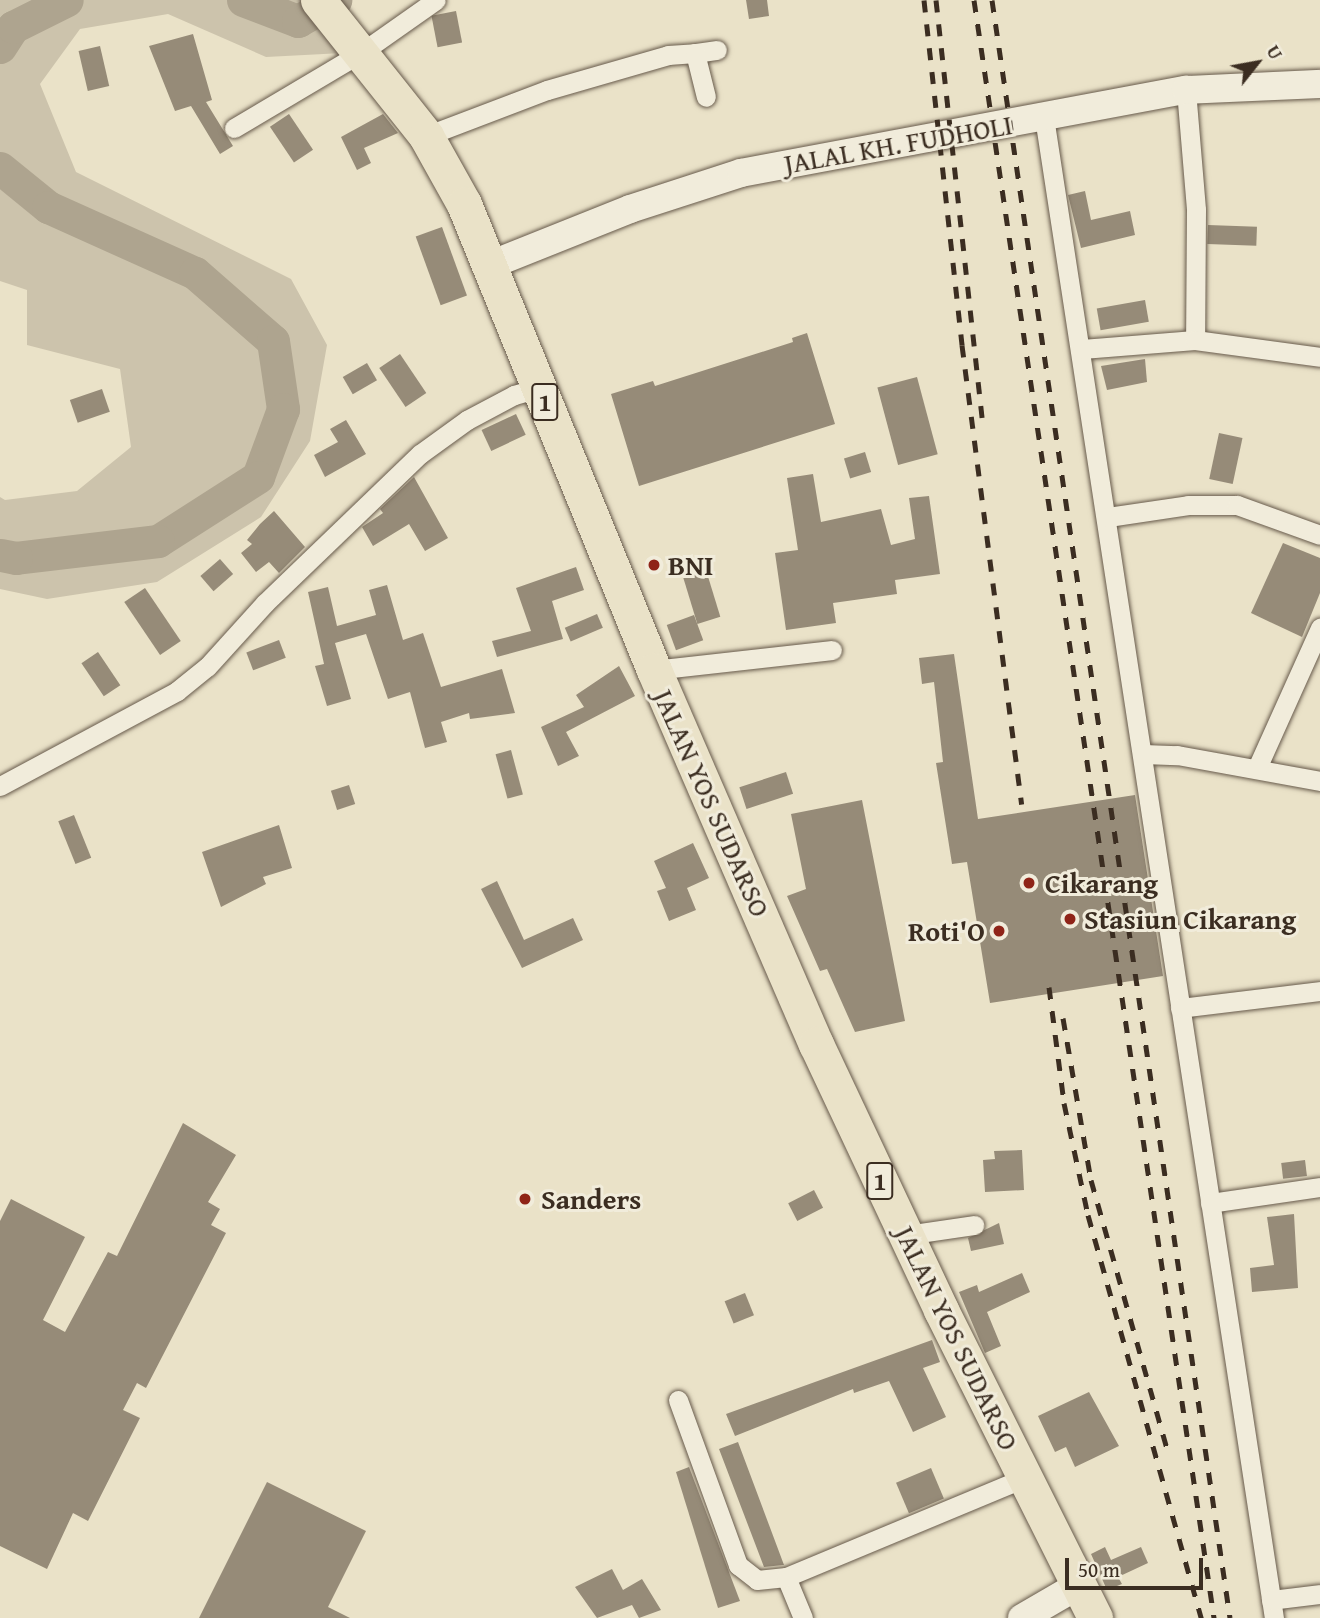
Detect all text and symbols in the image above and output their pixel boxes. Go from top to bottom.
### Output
north arrow [1222,28,1292,98]
text: U [1260,39,1290,65]
street label: JALAL KH. FUDHOLI [781,107,1015,181]
road number: 1 [531,380,559,424]
place label: BNI [668,548,713,582]
marker: BNI [646,557,662,573]
street label: JALAN YOS SUDARSO [647,684,777,922]
place label: Cikarang [1045,866,1158,900]
marker: Cikarang [1019,873,1039,893]
place label: Stasiun Cikarang [1084,902,1296,936]
marker: Stasiun Cikarang [1062,911,1078,927]
place label: Roti'O [908,914,985,948]
marker: Roti'O [991,923,1007,939]
road number: 1 [866,1158,894,1204]
place label: Sanders [541,1182,641,1216]
marker: Sanders [515,1189,535,1209]
street label: JALAN YOS SUDARSO [888,1220,1026,1456]
scale bar [1068,1544,1206,1588]
text: 50 m [1078,1554,1120,1585]

